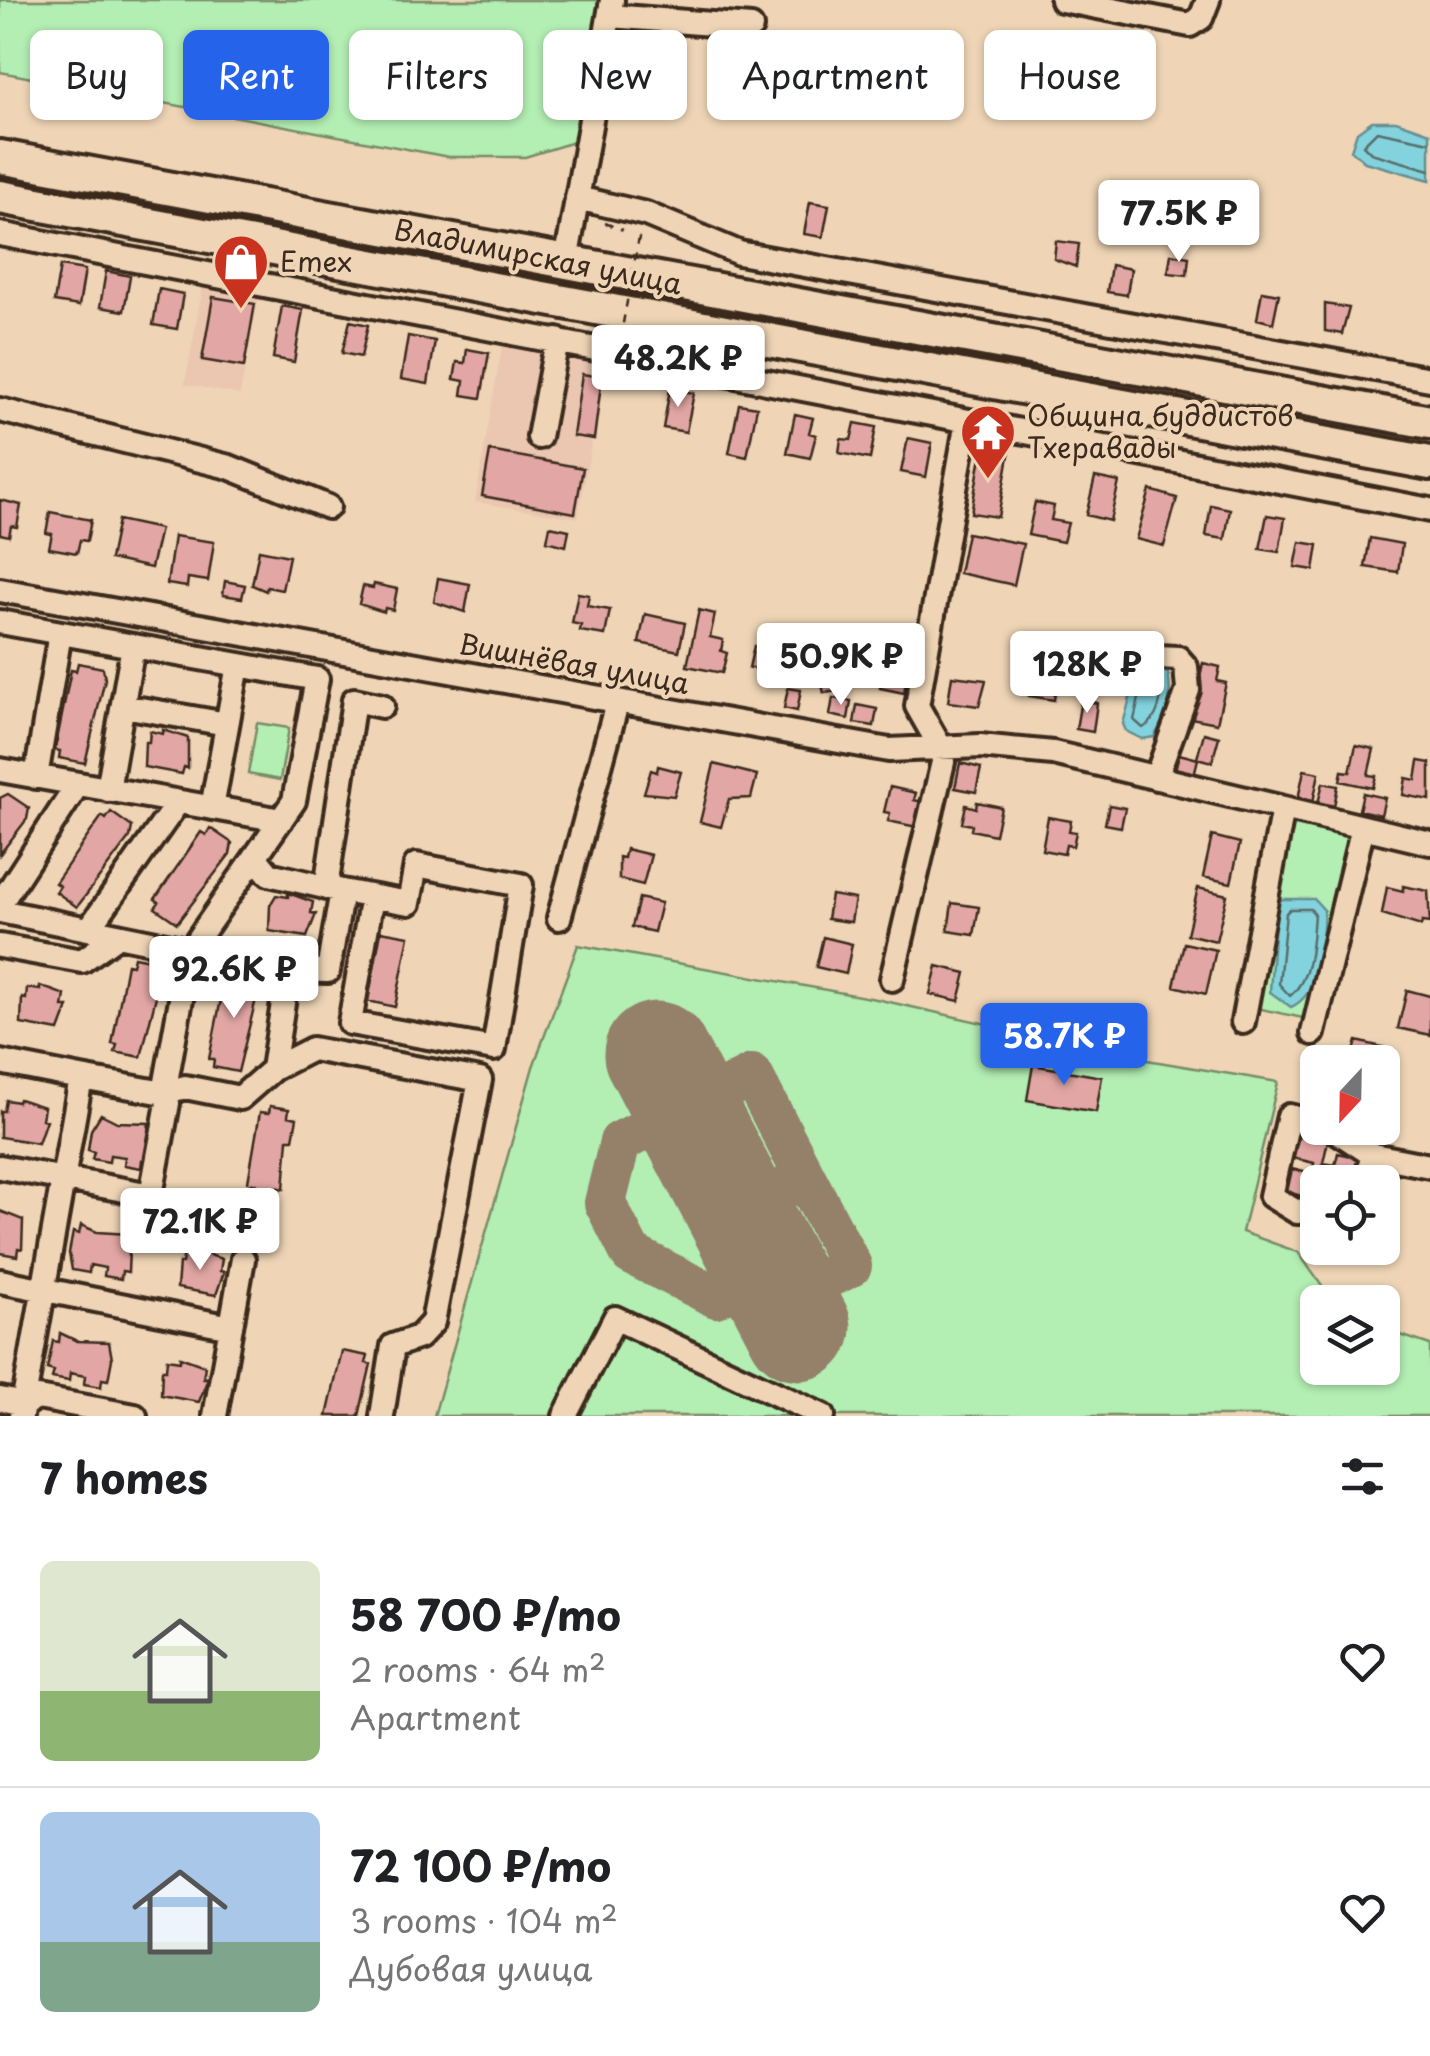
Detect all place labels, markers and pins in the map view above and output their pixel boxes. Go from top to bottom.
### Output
pin: 77.5K ₽ [1087,180,1271,265]
shop icon: Emex [211,232,271,311]
place label: Emex [280,239,352,282]
pin: 48.2K ₽ [586,325,770,410]
place label: Община буддистов Тхеравады [1027,393,1294,468]
temple icon: Община буддистов Тхеравады [958,402,1018,481]
pin: 50.9K ₽ [749,623,933,708]
pin: 128K ₽ [1006,631,1168,716]
pin: 92.6K ₽ [142,936,326,1021]
pin: 58.7K ₽ [972,1003,1156,1088]
pin: 72.1K ₽ [108,1188,292,1273]

